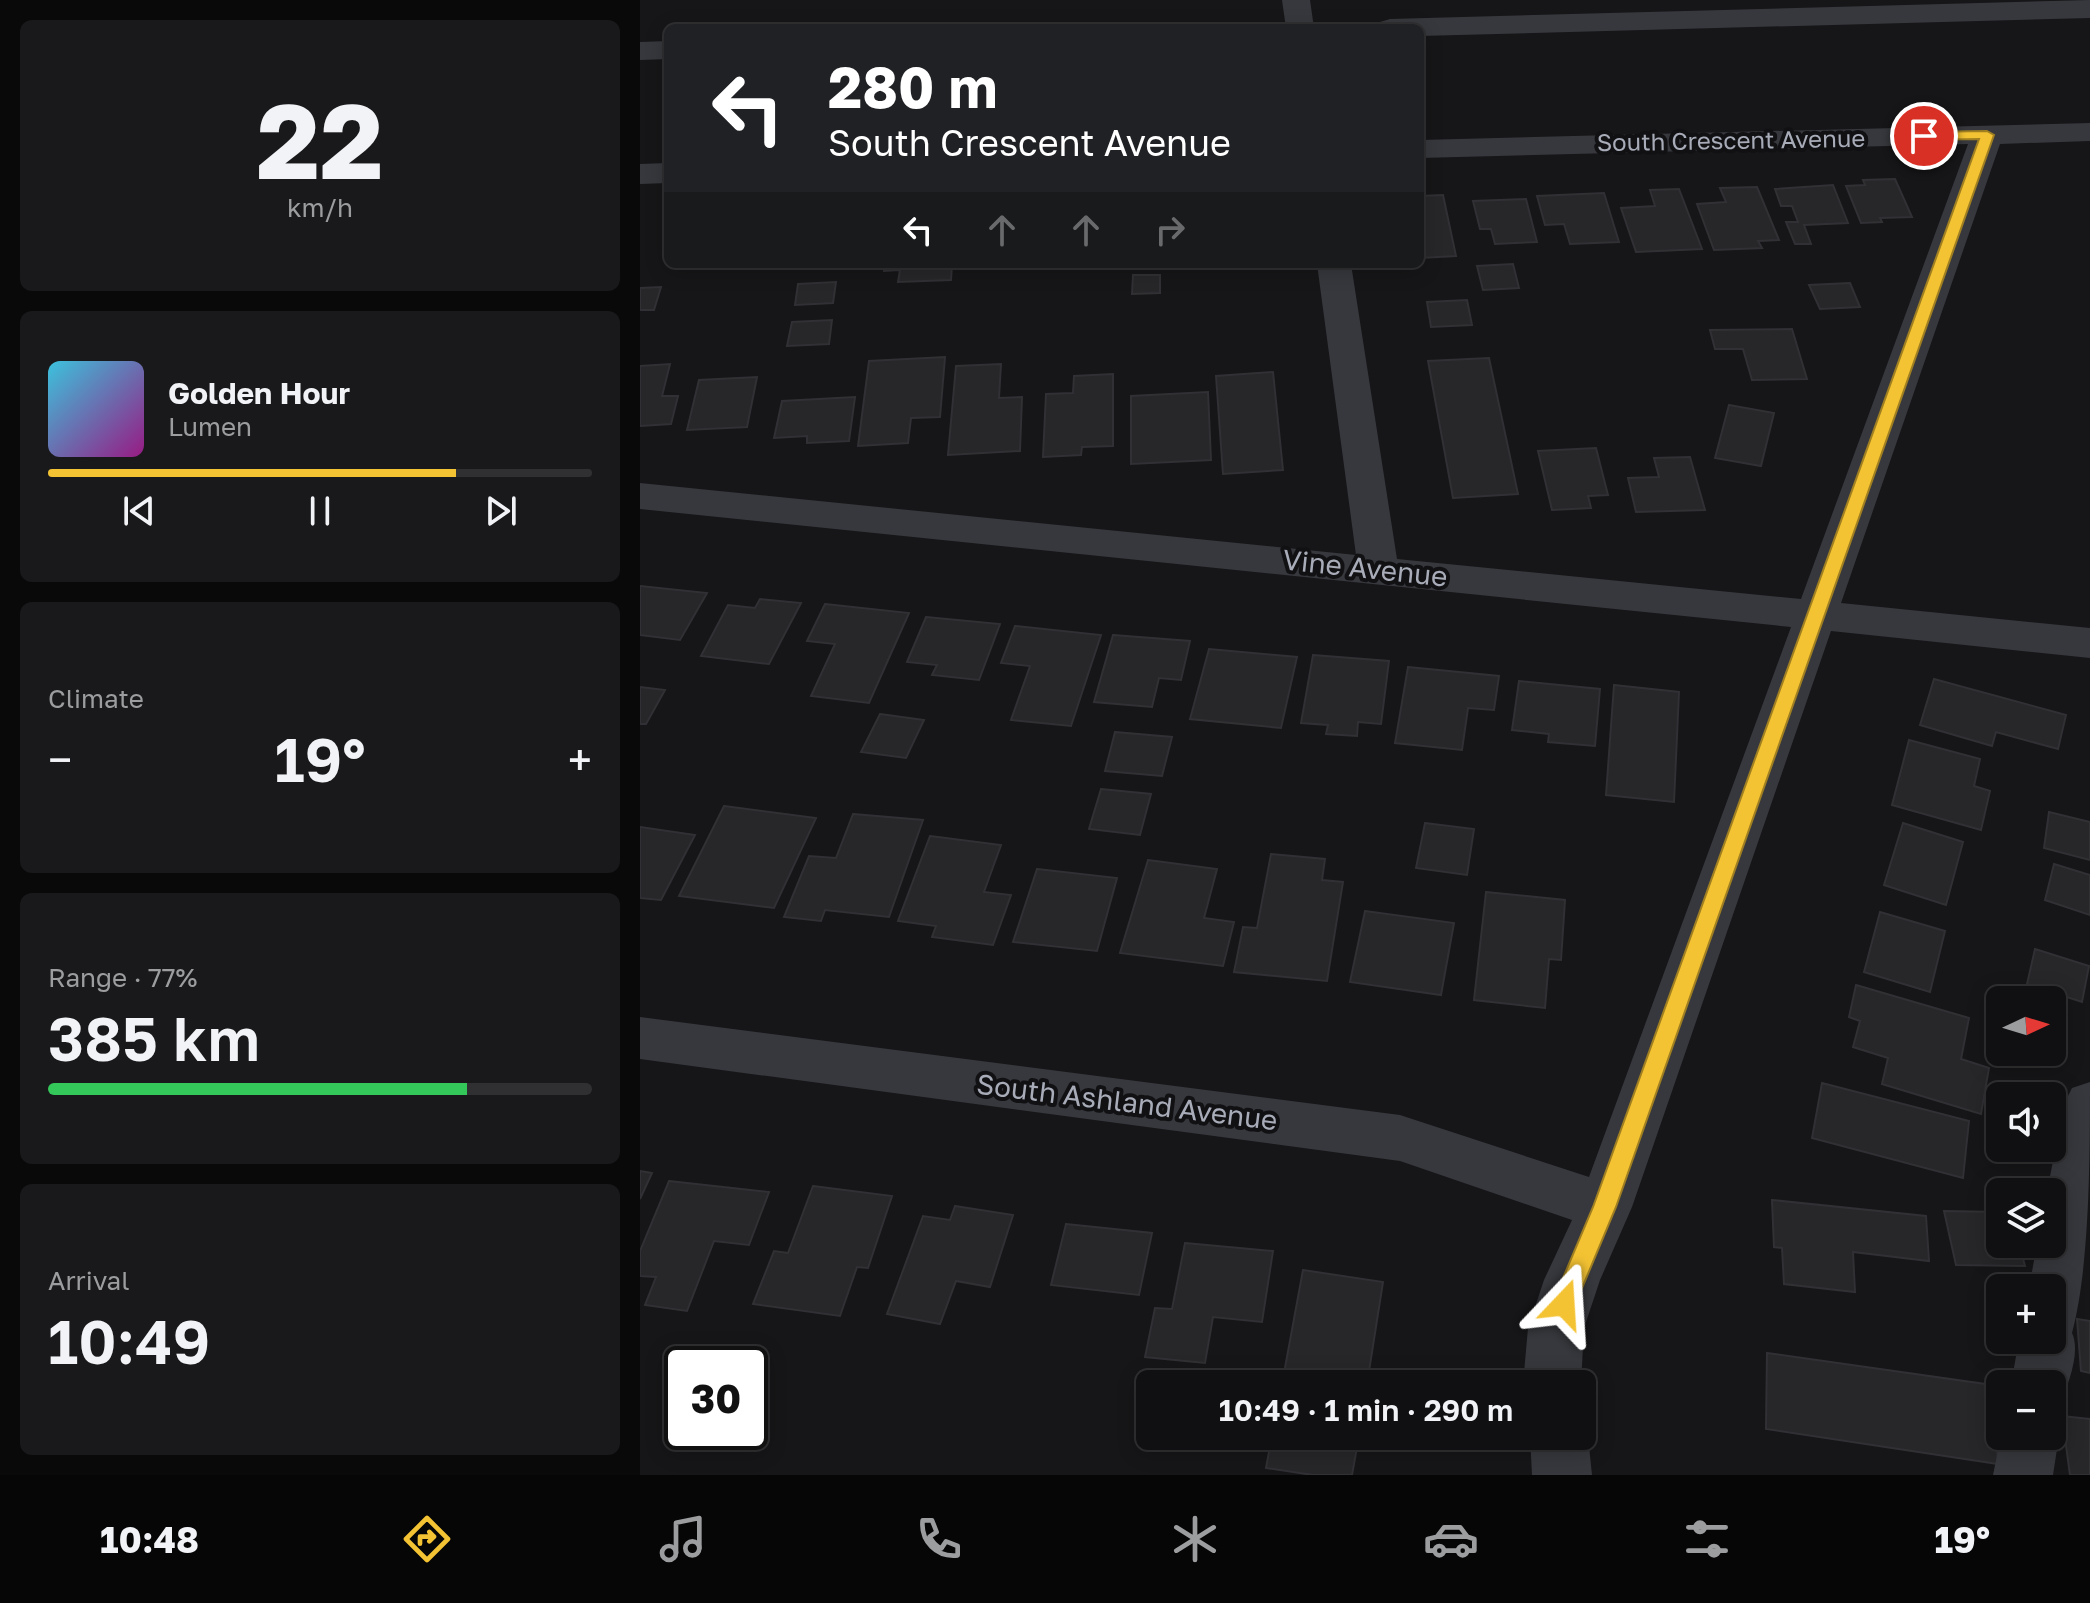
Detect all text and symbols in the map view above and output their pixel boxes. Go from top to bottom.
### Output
text: 280 m [828,53,997,120]
icon: left [696,56,800,160]
text: 22 [257,77,383,202]
pin [1890,102,1958,170]
icon: arrive [1902,114,1946,158]
text: South Crescent Avenue [828,121,1231,164]
street label: South Crescent Avenue [1596,123,1865,156]
text: km/h [287,192,353,223]
icon: left [896,208,940,252]
icon: ahead [980,208,1024,252]
icon: ahead [1064,208,1108,252]
icon: right [1148,208,1192,252]
text: Golden Hour [168,375,350,411]
text: Lumen [168,411,252,442]
icon: previous [117,489,161,533]
icon: pause [298,489,342,533]
icon: next [479,489,523,533]
street label: Vine Avenue [1281,542,1449,593]
text: Climate [48,683,144,714]
text: 19° [274,723,366,795]
text: − [48,733,72,786]
text: + [568,733,592,786]
text: Range · 77% [48,962,197,993]
north arrow [1986,986,2066,1066]
map controls [1986,986,2066,1450]
text: 385 km [48,1002,260,1074]
street label: South Ashland Avenue [975,1067,1279,1136]
button: sound [1986,1082,2066,1162]
button: layers [1986,1178,2066,1258]
position arrow [1522,1262,1606,1346]
text: Arrival [48,1265,129,1296]
button: + [1986,1274,2066,1354]
text: 10:49 [48,1305,210,1377]
speed limit sign: 30 [664,1346,768,1450]
button: − [1986,1370,2066,1450]
text: 10:49 · 1 min · 290 m [1219,1392,1513,1428]
icon: directions [399,1511,455,1567]
icon: music [655,1511,711,1567]
icon: phone [911,1511,967,1567]
icon: climate [1167,1511,1223,1567]
icon: car [1423,1511,1479,1567]
icon: filters [1679,1511,1735,1567]
text: 10:48 [100,1518,199,1561]
text: 19° [1935,1518,1990,1561]

